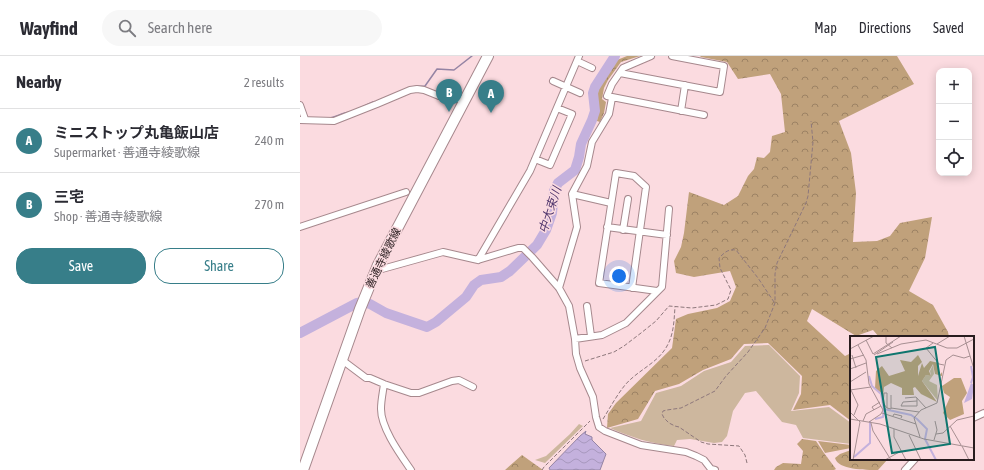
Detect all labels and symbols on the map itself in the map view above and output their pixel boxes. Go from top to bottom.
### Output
pin: B [436,79,462,112]
pin: A [478,80,504,113]
water label: 中大束川 [536,183,565,235]
street label: 善通寺綾歌線 [363,226,403,290]
your location [609,266,629,286]
inset map [850,336,974,460]

